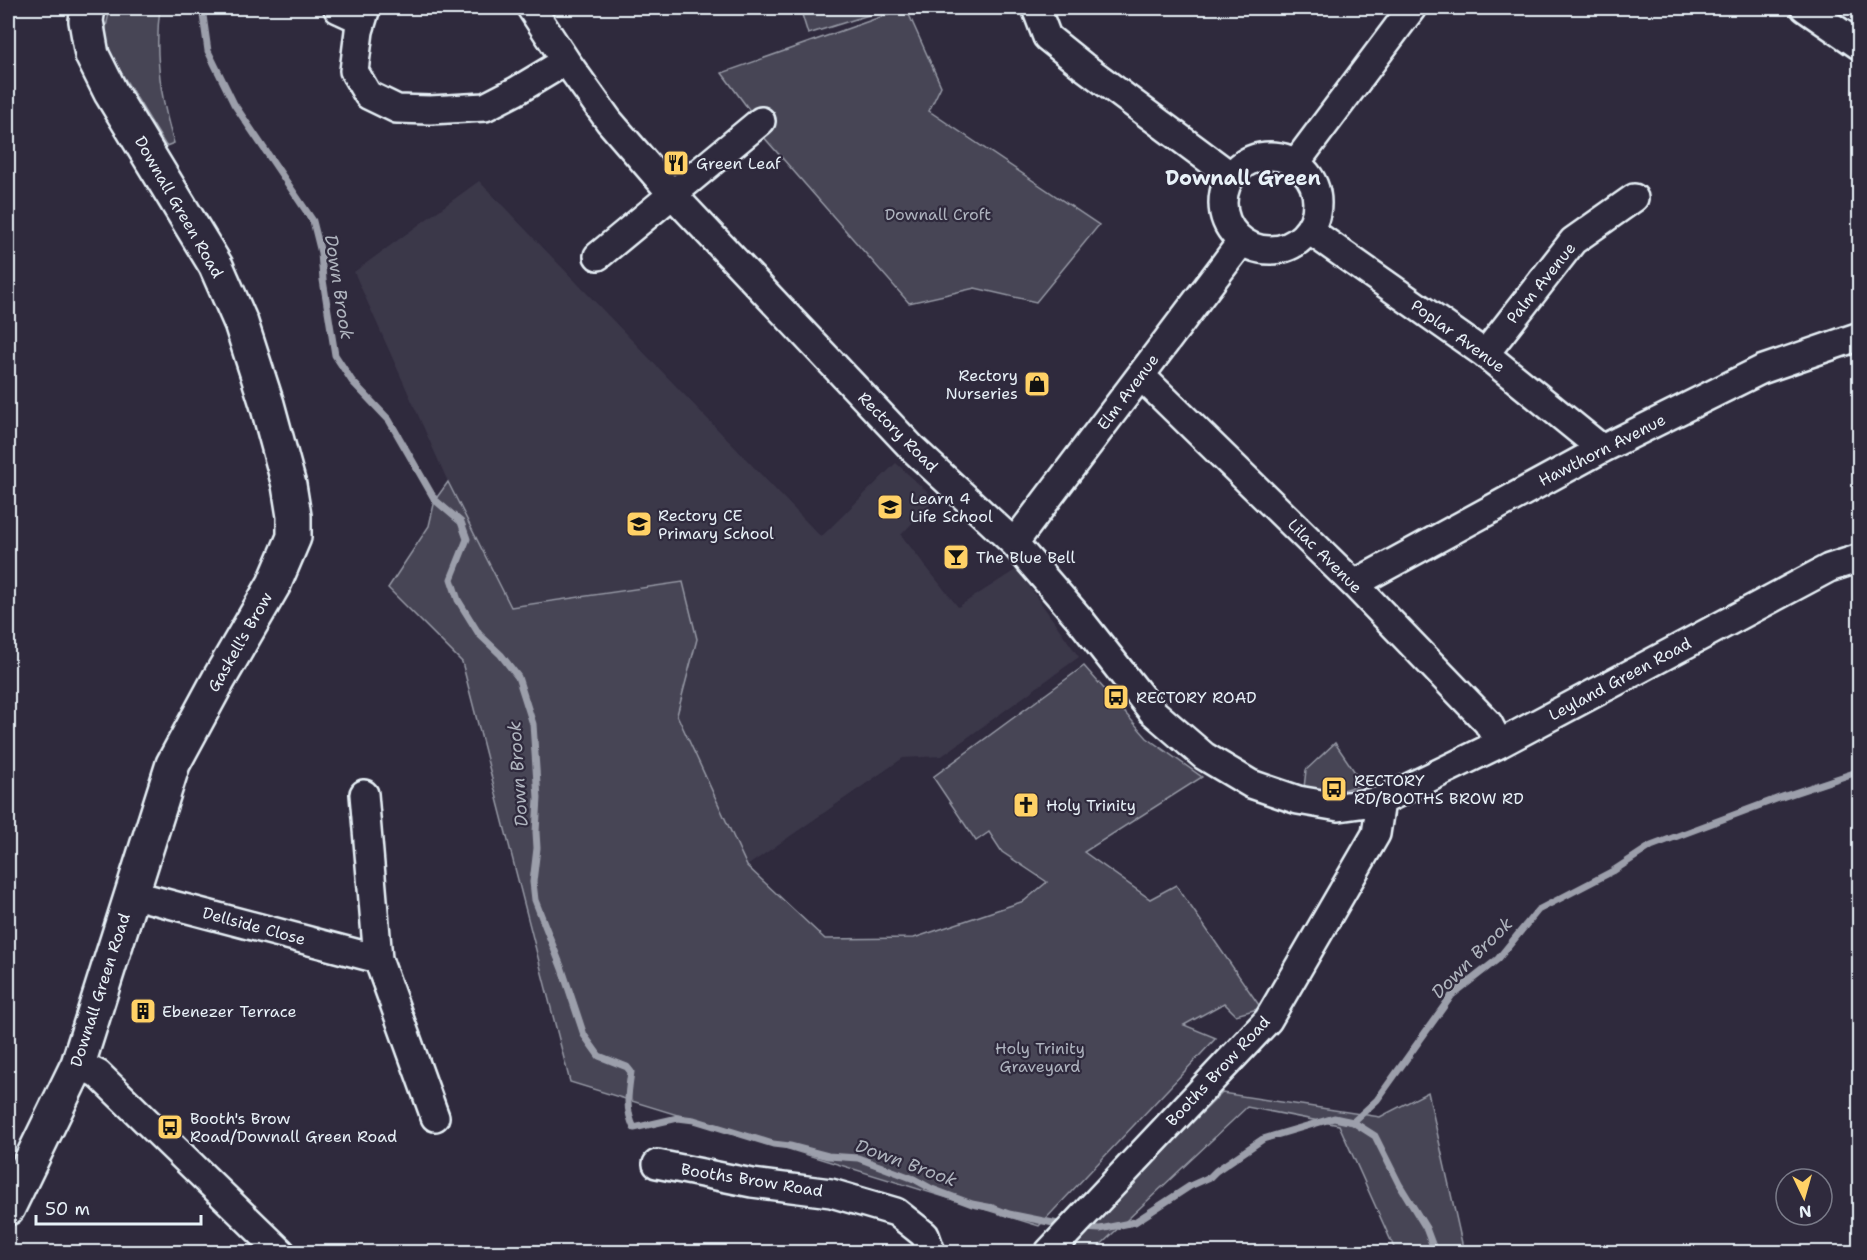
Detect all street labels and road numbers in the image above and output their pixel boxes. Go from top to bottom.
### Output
street label: Downall Green Road [130,132,228,282]
street label: Palm Avenue [1502,238,1580,328]
street label: Poplar Avenue [1407,295,1509,377]
street label: Elm Avenue [1092,350,1164,434]
street label: Rectory Road [853,387,943,477]
street label: Hawthorn Avenue [1535,409,1669,491]
street label: Lilac Avenue [1283,514,1367,598]
street label: Gaskell's Brow [203,588,277,696]
street label: Leyland Green Road [1545,633,1695,725]
street label: Dellside Close [200,902,308,950]
street label: Downall Green Road [65,910,135,1070]
street label: Booths Brow Road [1161,1011,1275,1131]
street label: Booths Brow Road [679,1158,825,1202]

